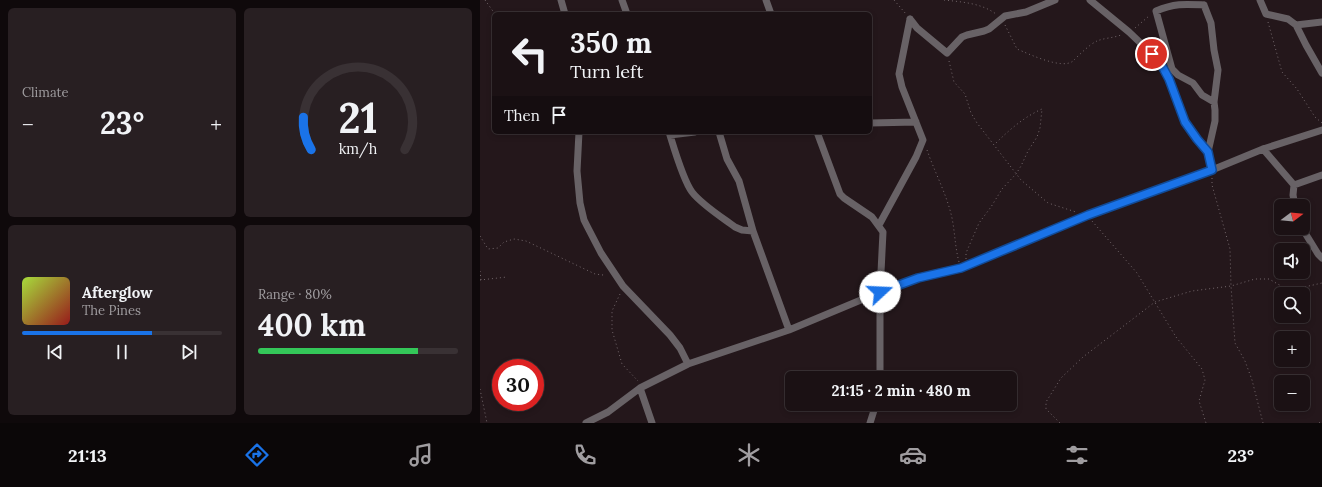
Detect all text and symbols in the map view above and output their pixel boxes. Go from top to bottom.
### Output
text: 350 m [570,25,652,61]
icon: left [504,28,556,80]
pin [1135,37,1169,71]
icon: arrive [1141,43,1163,65]
text: Turn left [570,60,643,83]
text: Climate [22,84,69,101]
text: 21 [338,91,378,144]
text: 23° [100,104,144,142]
icon: arrive [548,104,570,126]
text: Then [504,106,540,125]
text: − [22,110,34,138]
text: + [210,110,222,138]
text: km/h [339,140,378,159]
north arrow [1274,199,1310,235]
map controls [1274,199,1310,411]
button: sound [1274,243,1310,279]
position arrow [859,271,901,313]
text: Afterglow [82,283,152,302]
text: Range · 80% [258,286,332,303]
button: search [1274,287,1310,323]
text: The Pines [82,302,141,319]
text: 400 km [258,306,366,344]
button: + [1274,331,1310,367]
icon: previous [44,341,66,363]
icon: pause [111,341,133,363]
icon: next [178,341,200,363]
speed limit sign: 30 [492,359,544,411]
button: − [1274,375,1310,411]
text: 21:15 · 2 min · 480 m [832,381,970,400]
icon: directions [243,441,271,469]
icon: music [407,441,435,469]
icon: phone [571,441,599,469]
icon: climate [735,441,763,469]
icon: car [899,441,927,469]
icon: filters [1063,441,1091,469]
text: 21:13 [68,444,107,467]
text: 23° [1227,444,1254,467]

